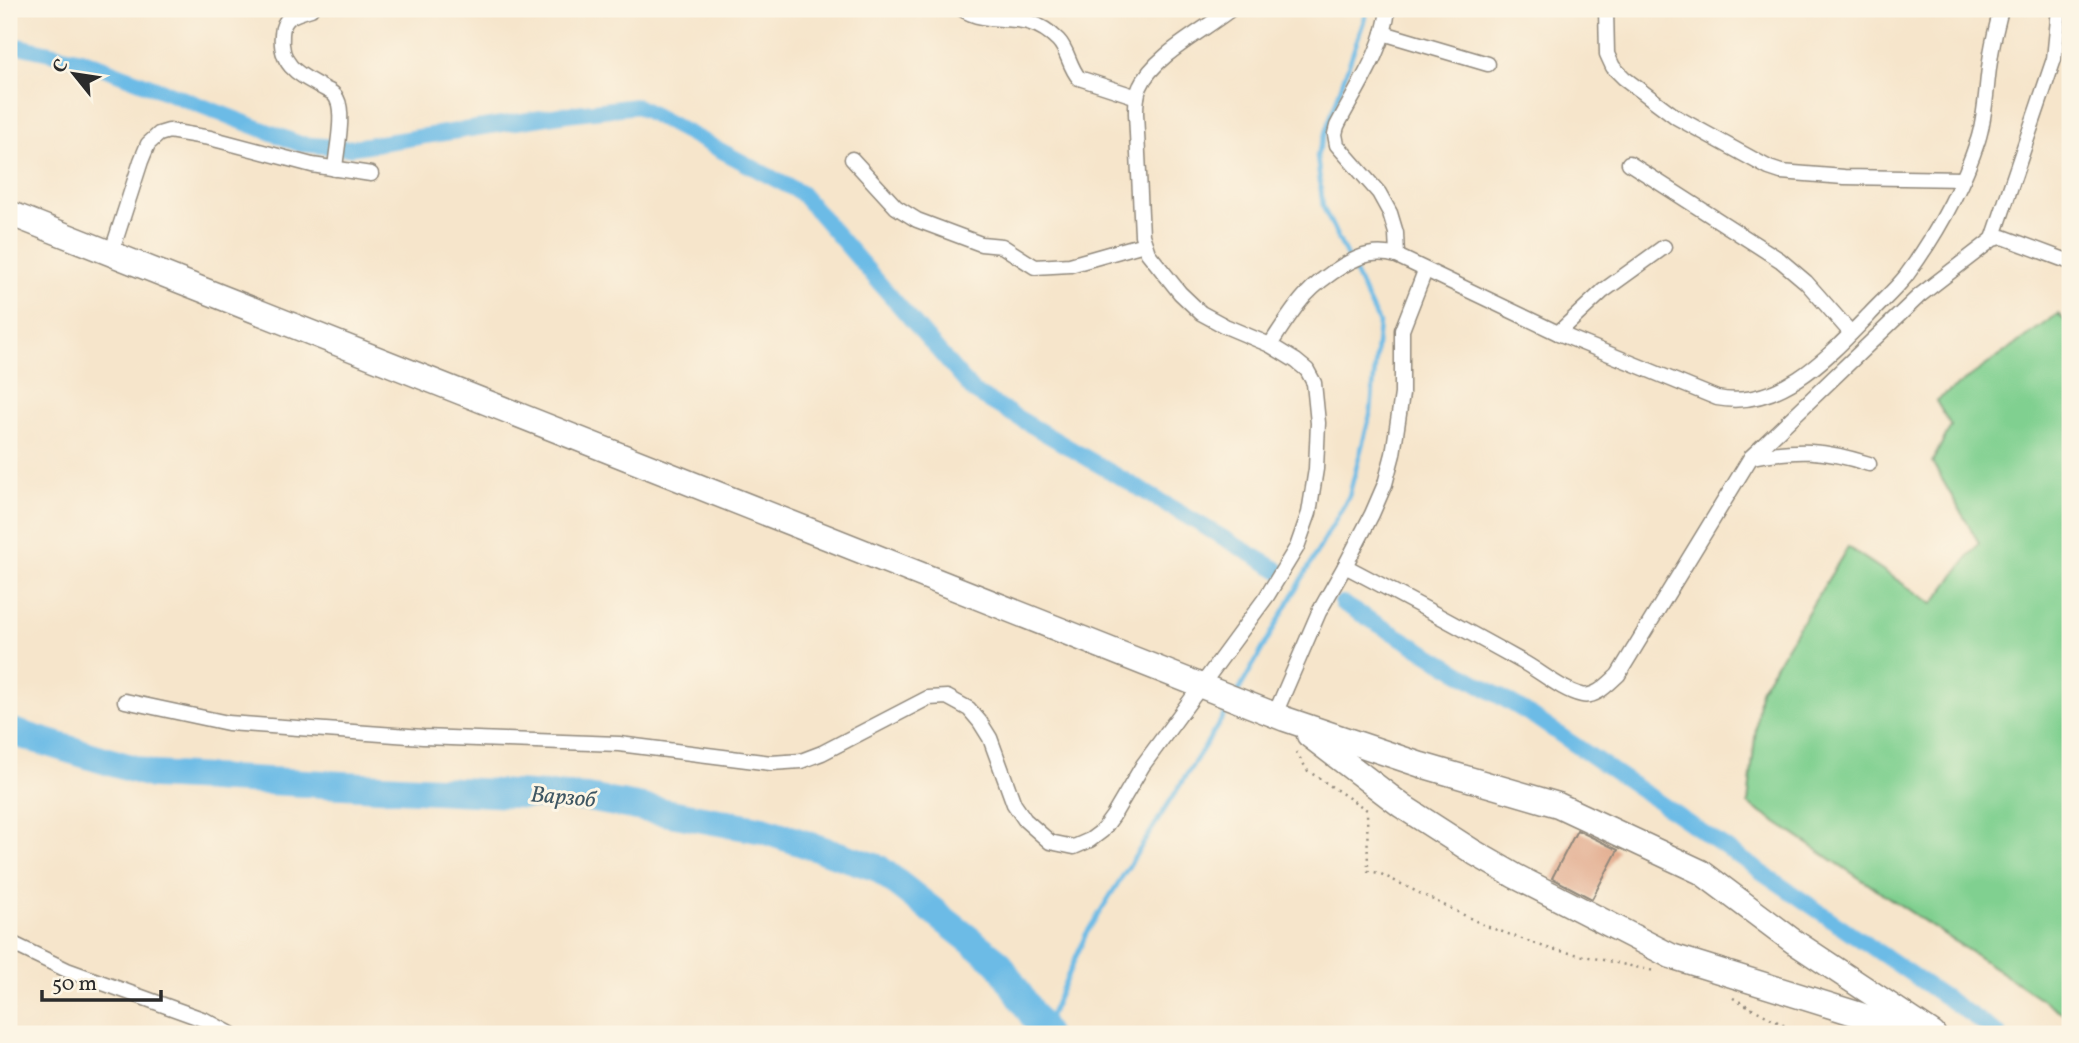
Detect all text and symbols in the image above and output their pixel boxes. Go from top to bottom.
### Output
north arrow [38,38,108,108]
text: С [47,55,75,78]
water label: Варзоб [529,779,599,817]
scale bar [42,959,161,1003]
text: 50 m [52,970,97,999]

